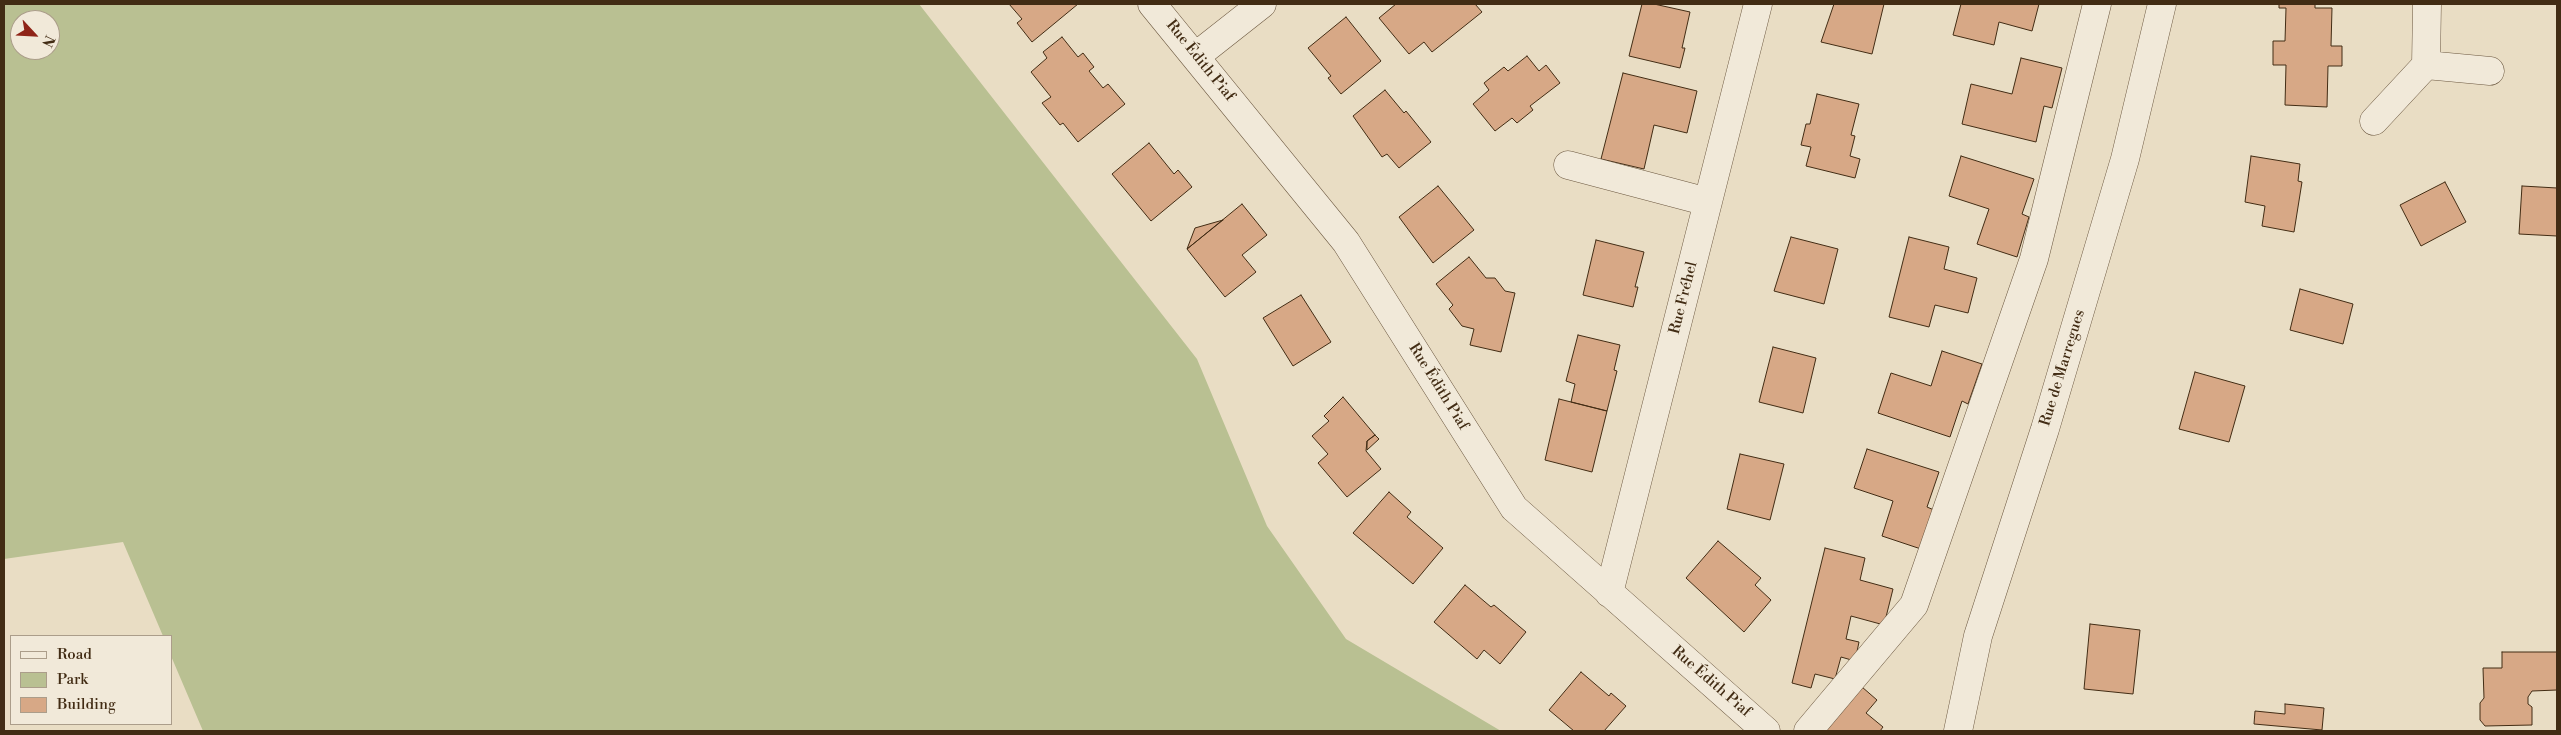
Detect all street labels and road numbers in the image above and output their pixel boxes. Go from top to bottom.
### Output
street label: Rue Édith Piaf [1162,17,1238,105]
street label: Rue Fréhel [1666,260,1702,336]
street label: Rue de Marregues [2037,308,2089,428]
street label: Rue Édith Piaf [1404,340,1472,434]
street label: Rue Édith Piaf [1668,643,1754,721]

